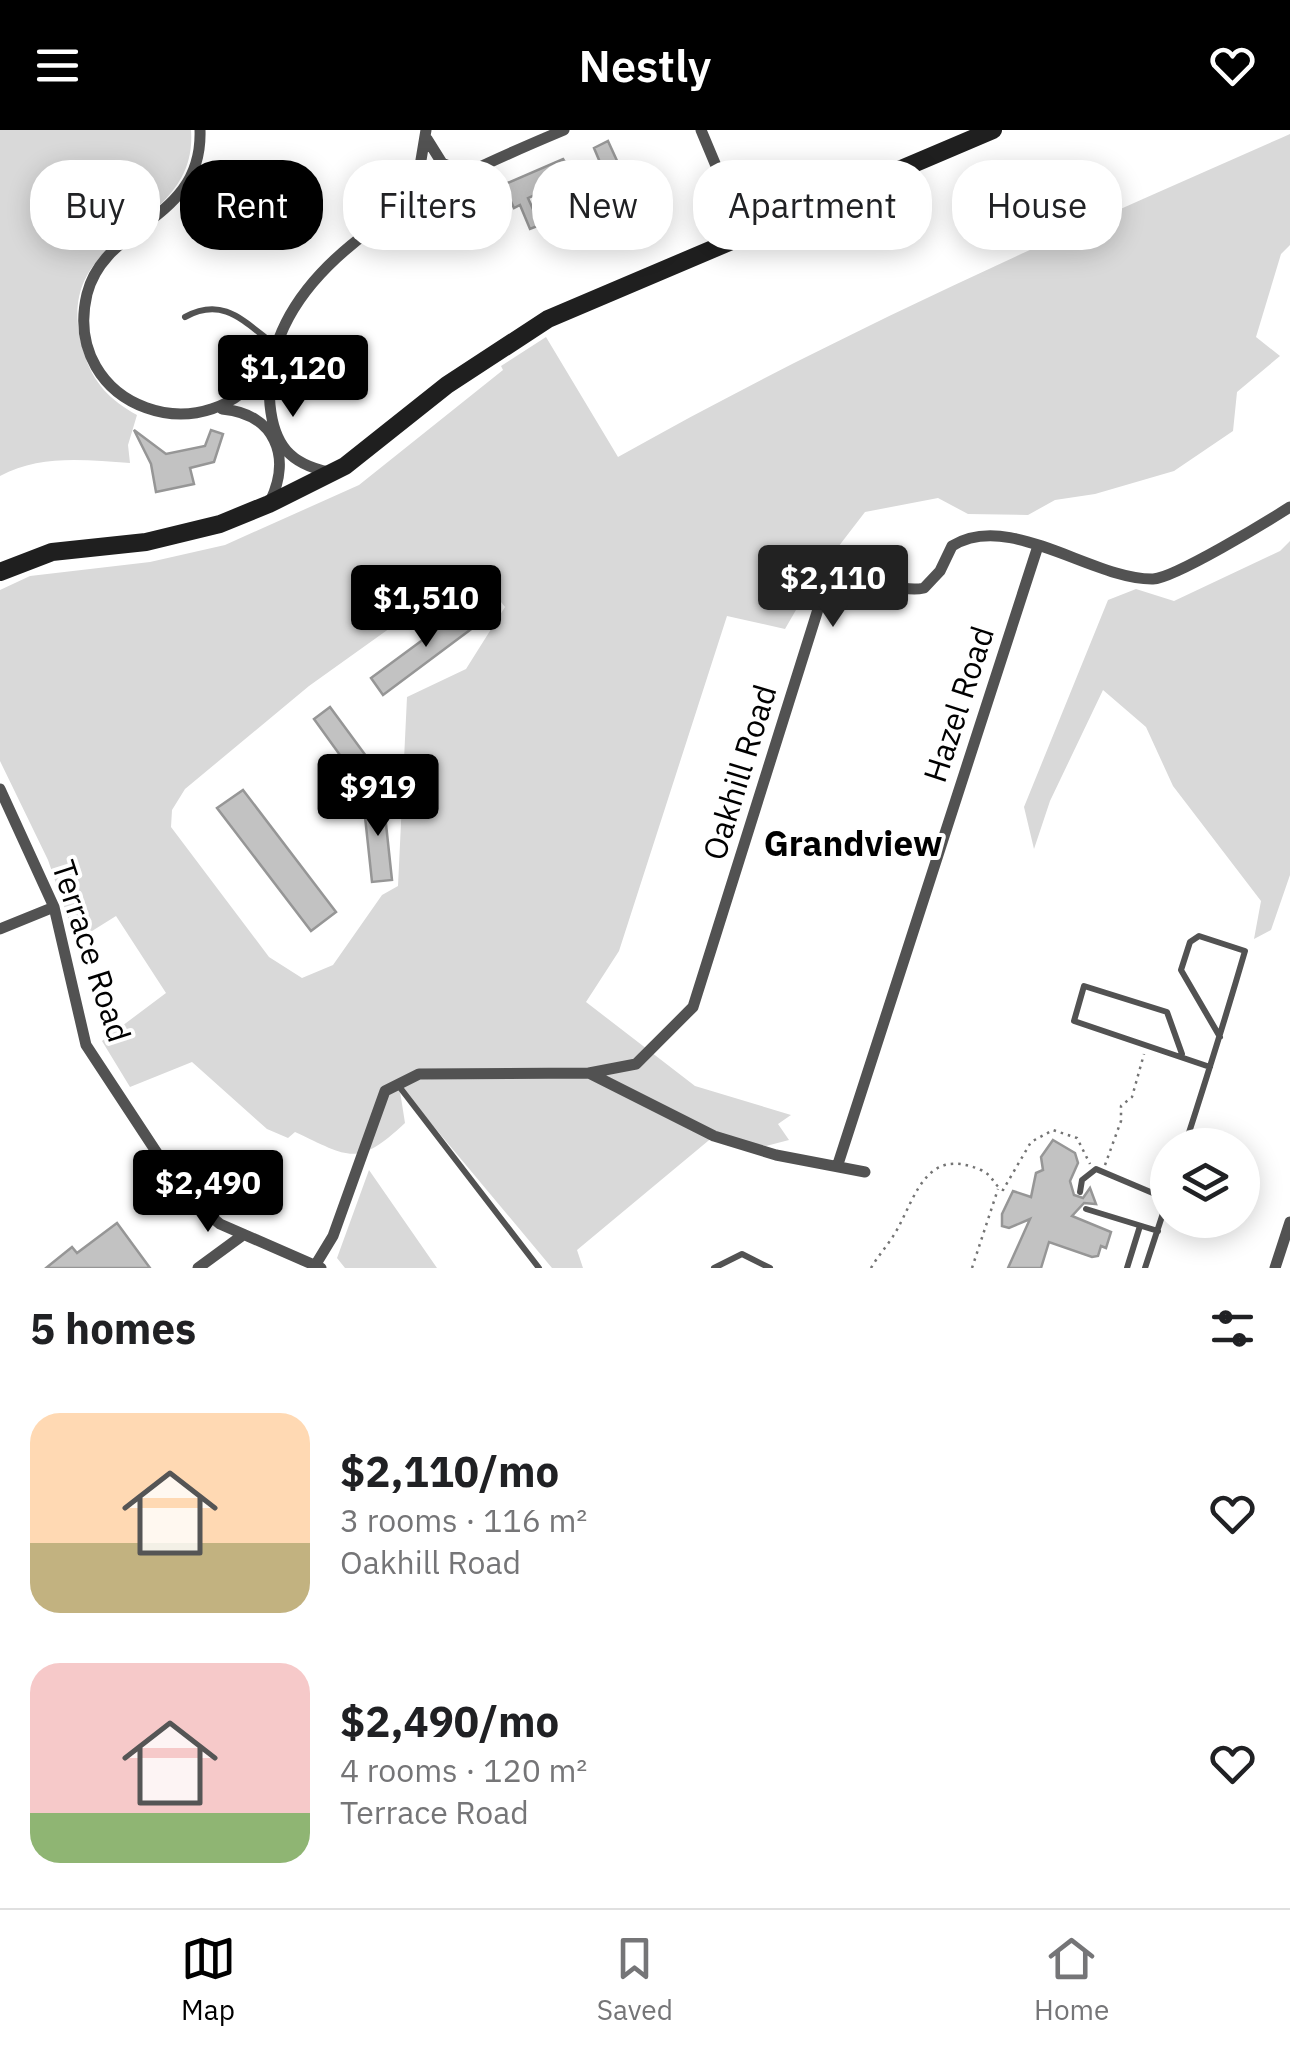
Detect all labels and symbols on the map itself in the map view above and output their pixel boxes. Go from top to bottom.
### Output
pin: $1,120 [212,335,374,420]
pin: $2,110 [752,545,914,630]
pin: $1,510 [345,565,507,650]
street label: Hazel Road [913,621,1003,787]
street label: Oakhill Road [692,679,786,865]
pin: $919 [319,754,437,839]
district label: Grandview [764,820,942,866]
street label: Terrace Road [43,855,141,1047]
pin: $2,490 [127,1150,289,1235]

